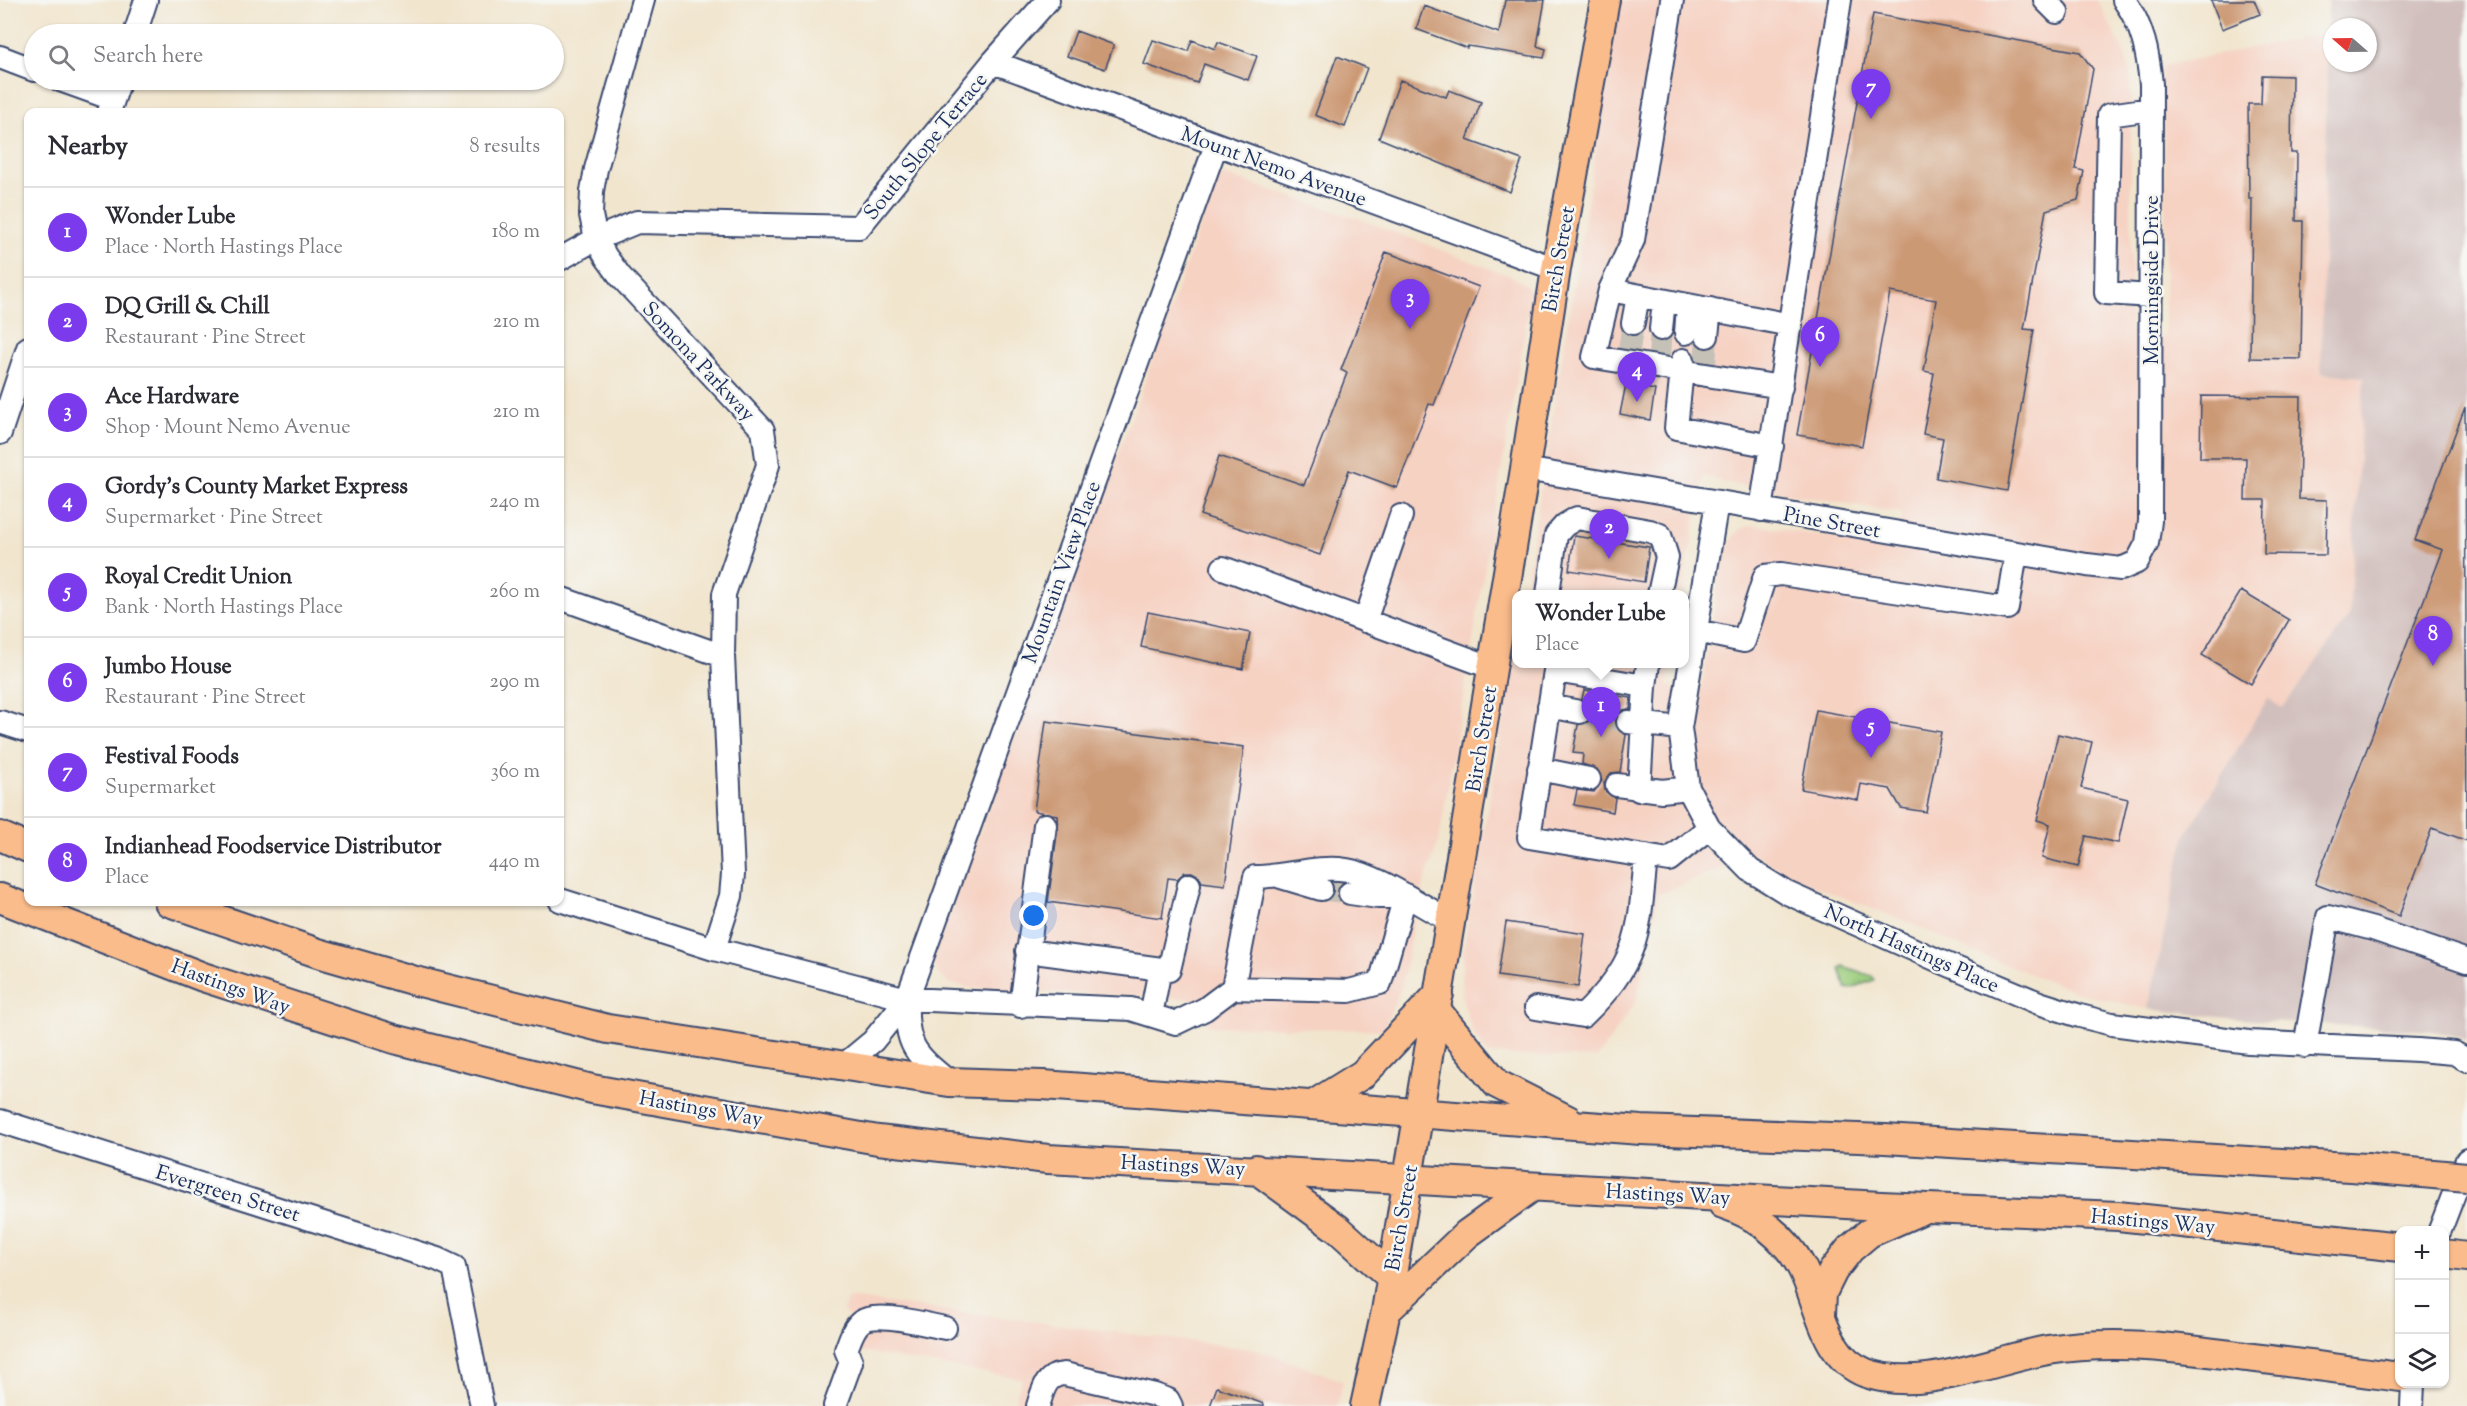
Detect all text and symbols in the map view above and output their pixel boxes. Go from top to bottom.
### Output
north arrow [2323,18,2377,72]
search box [24,24,564,90]
icon: search [45,41,78,74]
text: Search here [93,41,203,73]
street label: South Slope Terrace [857,67,996,228]
pin: 7 [1852,70,1890,119]
street label: Mount Nemo Avenue [1176,120,1371,215]
text: Nearby [48,129,128,166]
text: 8 results [469,133,540,162]
street label: Morningside Drive [2138,195,2168,365]
text: Wonder Lube [105,202,236,234]
street label: Birch Street [1536,204,1584,315]
text: 1 [64,218,71,247]
text: 180 m [492,218,540,247]
text: Place · North Hastings Place [105,234,343,263]
pin: 3 [1390,280,1430,329]
text: DQ Grill & Chill [105,292,270,324]
street label: Somona Parkway [634,296,762,429]
text: 2 [63,308,72,337]
text: 210 m [493,308,540,337]
pin: 6 [1800,318,1840,367]
text: Restaurant · Pine Street [105,324,306,353]
pin: 4 [1618,352,1656,402]
text: Ace Hardware [105,382,239,414]
text: 3 [63,398,72,427]
text: 210 m [493,398,540,427]
text: Shop · Mount Nemo Avenue [105,414,350,443]
text: Gordy's County Market Express [105,472,408,504]
street label: Mountain View Place [1016,477,1110,668]
text: 4 [62,488,73,517]
text: 240 m [489,488,540,517]
street label: Pine Street [1781,501,1883,547]
text: Supermarket · Pine Street [105,504,323,533]
pin: 2 [1590,510,1628,559]
text: Royal Credit Union [105,562,292,594]
text: 5 [64,578,71,607]
text: 260 m [489,578,540,607]
popup [1512,590,1689,668]
text: Bank · North Hastings Place [105,594,343,623]
text: Wonder Lube [1535,599,1666,631]
pin: 8 [2414,616,2452,666]
text: Place [1535,631,1579,660]
text: Jumbo House [105,652,232,684]
text: 6 [63,668,72,697]
text: 290 m [490,668,540,697]
text: Restaurant · Pine Street [105,684,306,713]
street label: Birch Street [1460,684,1506,795]
pin: 1 [1582,688,1620,737]
pin: 5 [1852,708,1890,758]
text: Festival Foods [105,742,239,774]
text: 7 [62,758,73,787]
text: 360 m [491,758,540,787]
text: Supermarket [105,774,216,803]
text: Indianhead Foodservice Distributor [105,832,441,864]
text: 8 [63,848,73,877]
text: 440 m [489,848,540,877]
text: Place [105,864,149,893]
street label: North Hastings Place [1819,898,2004,1002]
your location [1019,901,1048,930]
street label: Hastings Way [167,952,295,1024]
street label: Hastings Way [637,1084,765,1136]
street label: Hastings Way [1120,1149,1247,1185]
street label: Evergreen Street [152,1159,303,1231]
street label: Birch Street [1379,1163,1427,1274]
street label: Hastings Way [1605,1178,1732,1214]
street label: Hastings Way [2089,1203,2217,1243]
map controls [2395,1226,2449,1388]
button: + [2395,1226,2449,1280]
button: − [2395,1280,2449,1334]
button: layers [2395,1334,2449,1388]

